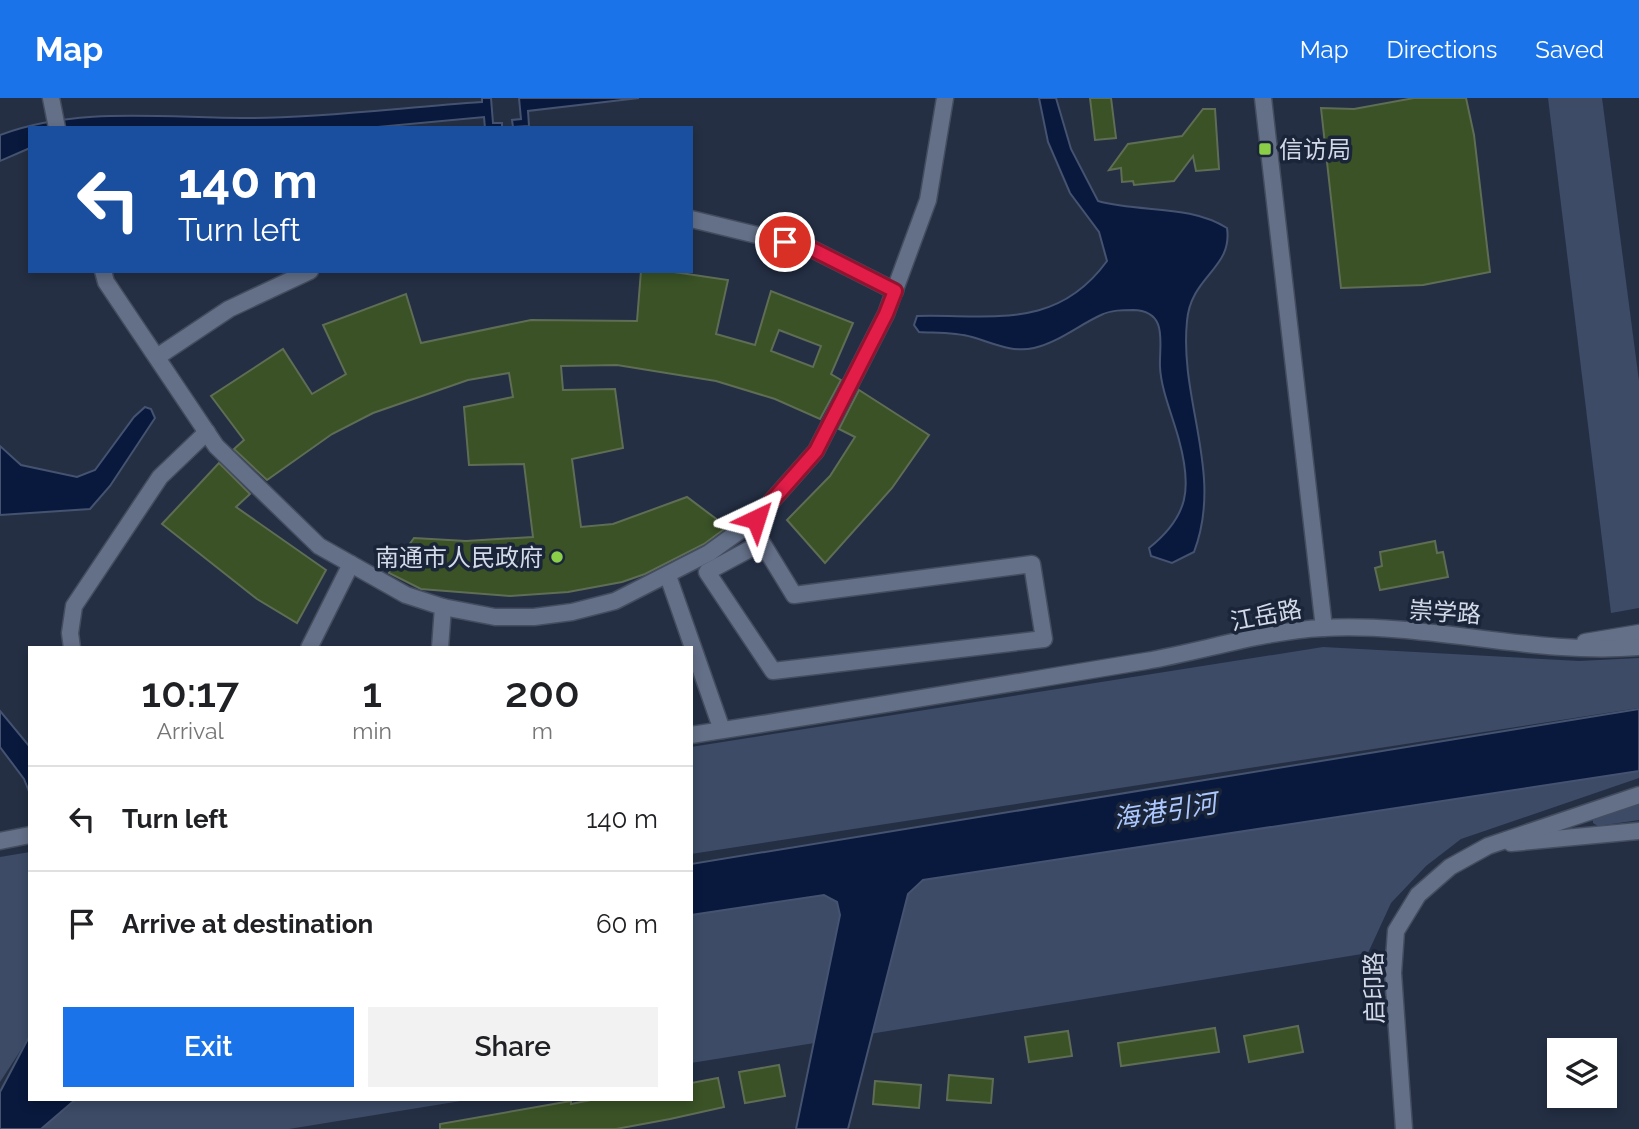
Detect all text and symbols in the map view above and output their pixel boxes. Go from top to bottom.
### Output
text: Map [35,30,103,69]
text: Map [1300,35,1349,64]
text: Directions [1387,35,1497,64]
text: Saved [1535,35,1604,64]
place label: 信访局 [1279,135,1351,164]
marker: 信访局 [1257,141,1273,157]
text: 140 m [178,152,318,209]
icon: left [63,154,154,245]
text: Turn left [178,211,300,248]
pin [755,212,815,272]
icon: arrive [766,223,804,261]
position arrow [719,482,793,556]
place label: 南通市人民政府 [375,543,543,572]
marker: 南通市人民政府 [549,549,565,565]
street label: 江岳路 [1228,594,1304,636]
street label: 崇学路 [1408,595,1482,629]
text: 10:17 [141,668,239,717]
text: 1 [362,668,382,717]
text: 200 [505,668,580,717]
text: Arrival [156,717,224,744]
text: min [352,717,392,744]
text: m [532,717,553,744]
water label: 海港引河 [1111,787,1224,834]
icon: left [63,800,101,838]
text: Turn left [122,804,228,834]
text: 140 m [586,804,658,834]
icon: arrive [63,905,101,943]
text: Arrive at destination [122,909,373,939]
text: 60 m [596,909,658,939]
street label: 启印路 [1359,952,1389,1024]
button: Exit [63,1007,354,1087]
button: Share [368,1007,658,1087]
map controls [1547,1038,1617,1108]
button: layers [1547,1038,1617,1108]

